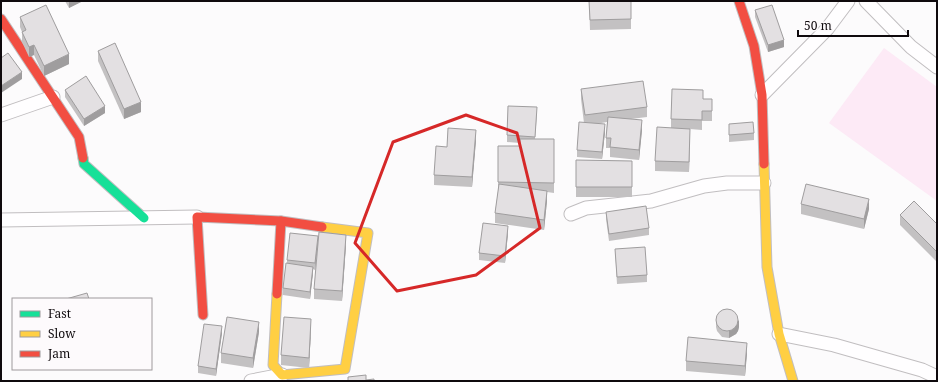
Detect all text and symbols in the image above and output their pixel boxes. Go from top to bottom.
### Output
scale bar [798,12,908,38]
text: 50 m [804,17,832,34]
legend [12,298,152,370]
text: Fast [48,305,71,322]
text: Slow [48,325,76,342]
text: Jam [47,345,70,362]

